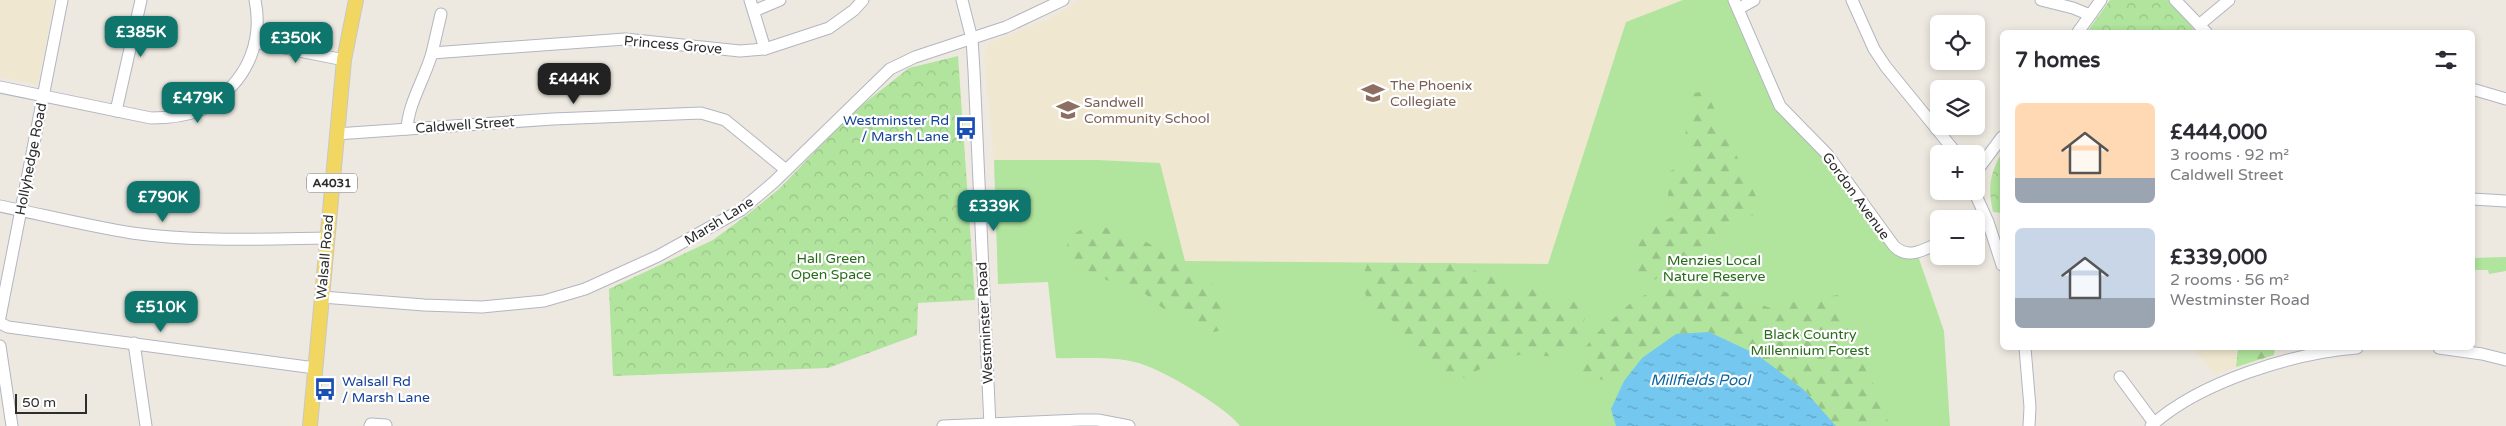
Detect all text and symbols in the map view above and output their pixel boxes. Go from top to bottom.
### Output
pin: £385K [106,15,176,58]
map controls [1930,15,1985,265]
button: locate [1930,15,1985,70]
text: £385K [116,22,166,42]
pin: £350K [261,22,331,64]
text: £350K [271,28,321,48]
street label: Princess Grove [623,32,723,58]
icon: filters [2432,46,2460,74]
text: 7 homes [2015,48,2100,73]
pin: £444K [539,62,609,105]
text: £444K [549,69,599,89]
place label: The Phoenix Collegiate [1390,77,1472,110]
school or university icon: The Phoenix Collegiate [1360,80,1386,106]
button: layers [1930,80,1985,135]
pin: £479K [163,82,233,124]
text: £479K [173,88,223,108]
place label: Sandwell Community School [1084,94,1210,127]
school or university icon: Sandwell Community School [1055,97,1081,123]
street label: Hollyhedge Road [12,101,50,217]
place label: Westminster Rd / Marsh Lane [843,112,949,145]
street label: Caldwell Street [415,113,516,137]
bus stop icon: Westminster Rd / Marsh Lane [953,115,979,141]
text: £444,000 [2170,120,2267,145]
icon: home [2055,123,2115,183]
button: + [1930,145,1985,200]
text: 3 rooms · 92 m² [2170,145,2289,165]
street label: Gordon Avenue [1819,149,1893,243]
text: Caldwell Street [2170,165,2284,185]
road number: A4031 [307,174,357,192]
pin: £790K [128,180,198,223]
text: £790K [138,187,188,207]
pin: £339K [959,190,1029,232]
street label: Marsh Lane [681,193,757,249]
text: £339K [969,196,1019,216]
button: − [1930,210,1985,265]
street label: Walsall Road [313,214,337,300]
text: £339,000 [2170,245,2267,270]
icon: home [2055,248,2115,308]
park label: Hall Green Open Space [791,250,871,283]
park label: Menzies Local Nature Reserve [1663,252,1765,285]
street label: Westminster Road [973,261,997,385]
text: 2 rooms · 56 m² [2170,270,2289,290]
pin: £510K [126,290,196,333]
text: Westminster Road [2170,290,2310,310]
text: £510K [136,297,186,317]
park label: Black Country Millennium Forest [1751,326,1870,359]
water label: Millfields Pool [1650,371,1752,389]
place label: Walsall Rd / Marsh Lane [342,373,430,406]
bus stop icon: Walsall Rd / Marsh Lane [312,376,338,402]
scale bar [15,391,88,414]
text: 50 m [22,394,56,411]

